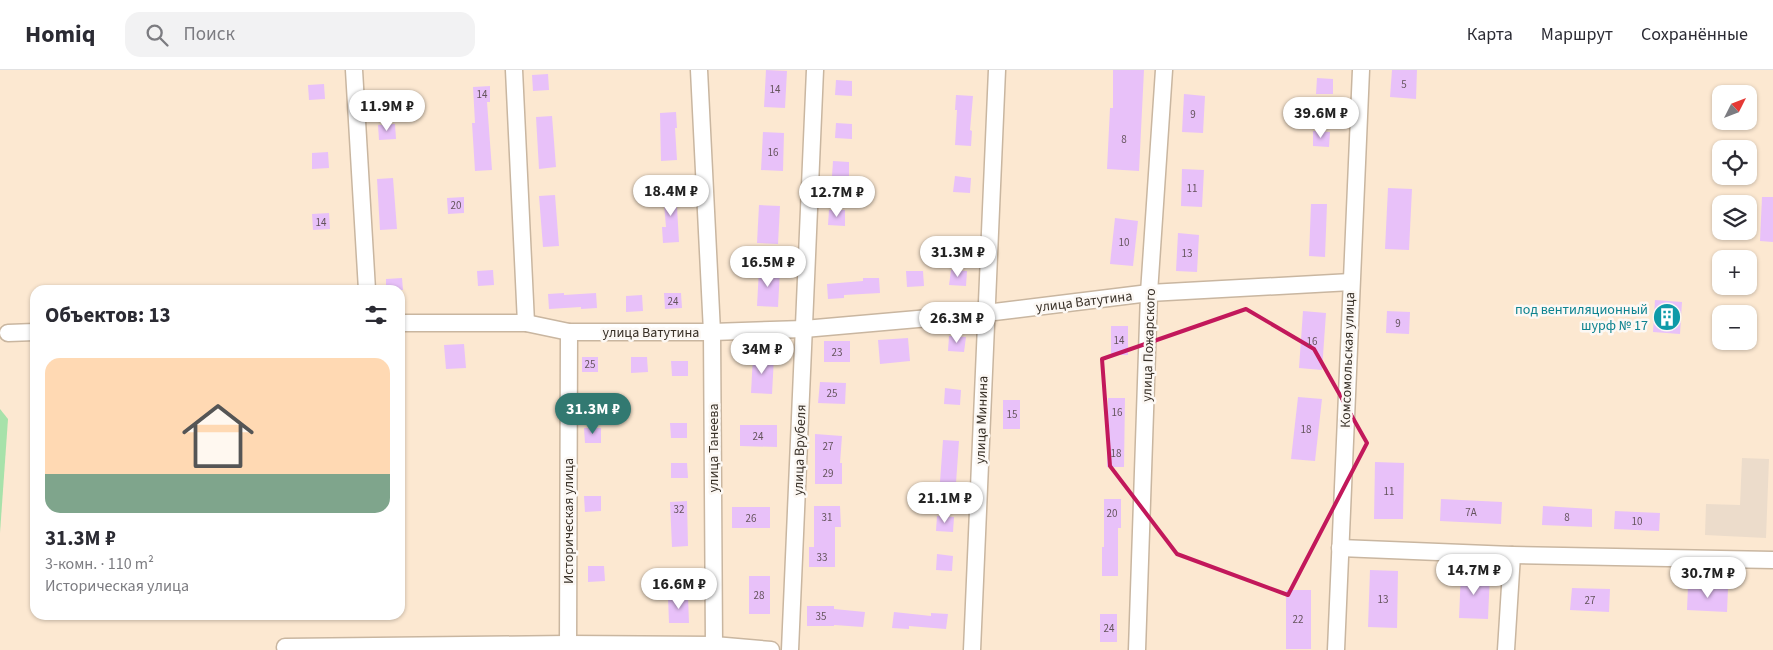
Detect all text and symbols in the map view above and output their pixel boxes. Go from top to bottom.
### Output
search box [125,12,475,57]
text: Homiq [25,17,95,52]
icon: search [143,21,171,49]
text: Поиск [183,21,235,48]
text: Карта [1467,22,1513,47]
text: Маршрут [1541,22,1613,47]
text: Сохранённые [1641,22,1748,47]
house number: 5 [1401,77,1407,92]
house number: 14 [770,82,781,97]
north arrow [1712,85,1758,130]
map controls [1712,85,1757,350]
house number: 14 [477,87,488,102]
pin: 11.9M ₽ [341,90,433,132]
text: 11.9M ₽ [360,95,414,117]
pin: 39.6M ₽ [1275,97,1367,139]
text: 39.6M ₽ [1294,102,1348,124]
house number: 9 [1190,107,1196,122]
house number: 8 [1121,132,1127,147]
button: locate [1712,140,1757,185]
house number: 16 [768,145,779,160]
pin: 18.4M ₽ [625,174,717,217]
pin: 12.7M ₽ [791,176,883,218]
text: 18.4M ₽ [644,180,698,202]
text: 12.7M ₽ [810,181,864,203]
house number: 11 [1187,181,1197,196]
button: layers [1712,195,1757,240]
house number: 20 [451,198,461,213]
house number: 14 [316,215,327,230]
house number: 10 [1119,235,1129,250]
pin: 31.3M ₽ [912,236,1004,278]
text: 31.3M ₽ [931,241,985,263]
pin: 16.5M ₽ [722,246,814,288]
house number: 13 [1182,246,1192,261]
button: + [1712,250,1757,295]
text: 16.5M ₽ [741,251,795,273]
street label: улица Ватутина [1035,286,1133,318]
street label: улица Пожарского [1137,288,1161,402]
street label: Комсомольская улица [1336,292,1360,428]
house number: 24 [668,294,679,309]
text: Объектов: 13 [45,300,171,330]
place label: под вентиляционный шурф № 17 [1515,300,1648,336]
icon: filters [362,301,390,329]
pin: 26.3M ₽ [911,302,1003,344]
building icon: под вентиляционный шурф № 17 [1652,302,1682,332]
button: − [1712,305,1757,350]
text: 26.3M ₽ [930,307,984,329]
house number: 9 [1395,316,1401,331]
street label: улица Ватутина [603,323,699,343]
pin: 34M ₽ [727,332,797,375]
house number: 14 [1114,333,1125,348]
house number: 16 [1307,334,1318,349]
text: 34M ₽ [742,338,782,360]
house number: 23 [832,345,842,360]
house number: 25 [585,357,595,372]
street label: улица Минина [970,376,994,465]
house number: 25 [827,386,837,401]
icon: home [173,391,263,481]
pin: 31.3M ₽ [547,392,639,435]
text: 31.3M ₽ [566,398,620,420]
street label: улица Танеева [704,404,724,492]
street label: улица Врубеля [788,404,812,496]
house number: 16 [1112,405,1123,420]
house number: 15 [1007,407,1017,422]
house number: 18 [1301,422,1312,437]
house number: 24 [753,429,764,444]
house number: 27 [823,439,833,454]
house number: 18 [1111,446,1122,461]
street label: Историческая улица [559,458,579,584]
house number: 29 [823,466,833,481]
pin: 21.1M ₽ [899,482,991,524]
house number: 11 [1384,484,1394,499]
text: 21.1M ₽ [918,487,972,509]
house number: 32 [674,502,684,517]
house number: 7А [1465,505,1477,520]
house number: 20 [1107,506,1117,521]
house number: 31 [822,510,832,525]
house number: 8 [1564,510,1570,525]
house number: 26 [746,511,757,526]
house number: 10 [1632,514,1642,529]
text: 31.3M ₽ [45,523,116,553]
house number: 33 [817,550,827,565]
text: 3-комн. · 110 m² [45,553,154,575]
pin: 14.7M ₽ [1428,554,1520,596]
pin: 30.7M ₽ [1662,556,1754,599]
text: 14.7M ₽ [1447,559,1501,581]
text: 30.7M ₽ [1681,562,1735,584]
pin: 16.6M ₽ [633,568,725,610]
text: 16.6M ₽ [652,573,706,595]
text: Историческая улица [45,575,189,597]
house number: 28 [754,588,765,603]
house number: 13 [1378,592,1388,607]
house number: 27 [1585,593,1595,608]
house number: 35 [816,609,826,624]
house number: 22 [1293,612,1303,627]
house number: 24 [1104,621,1115,636]

